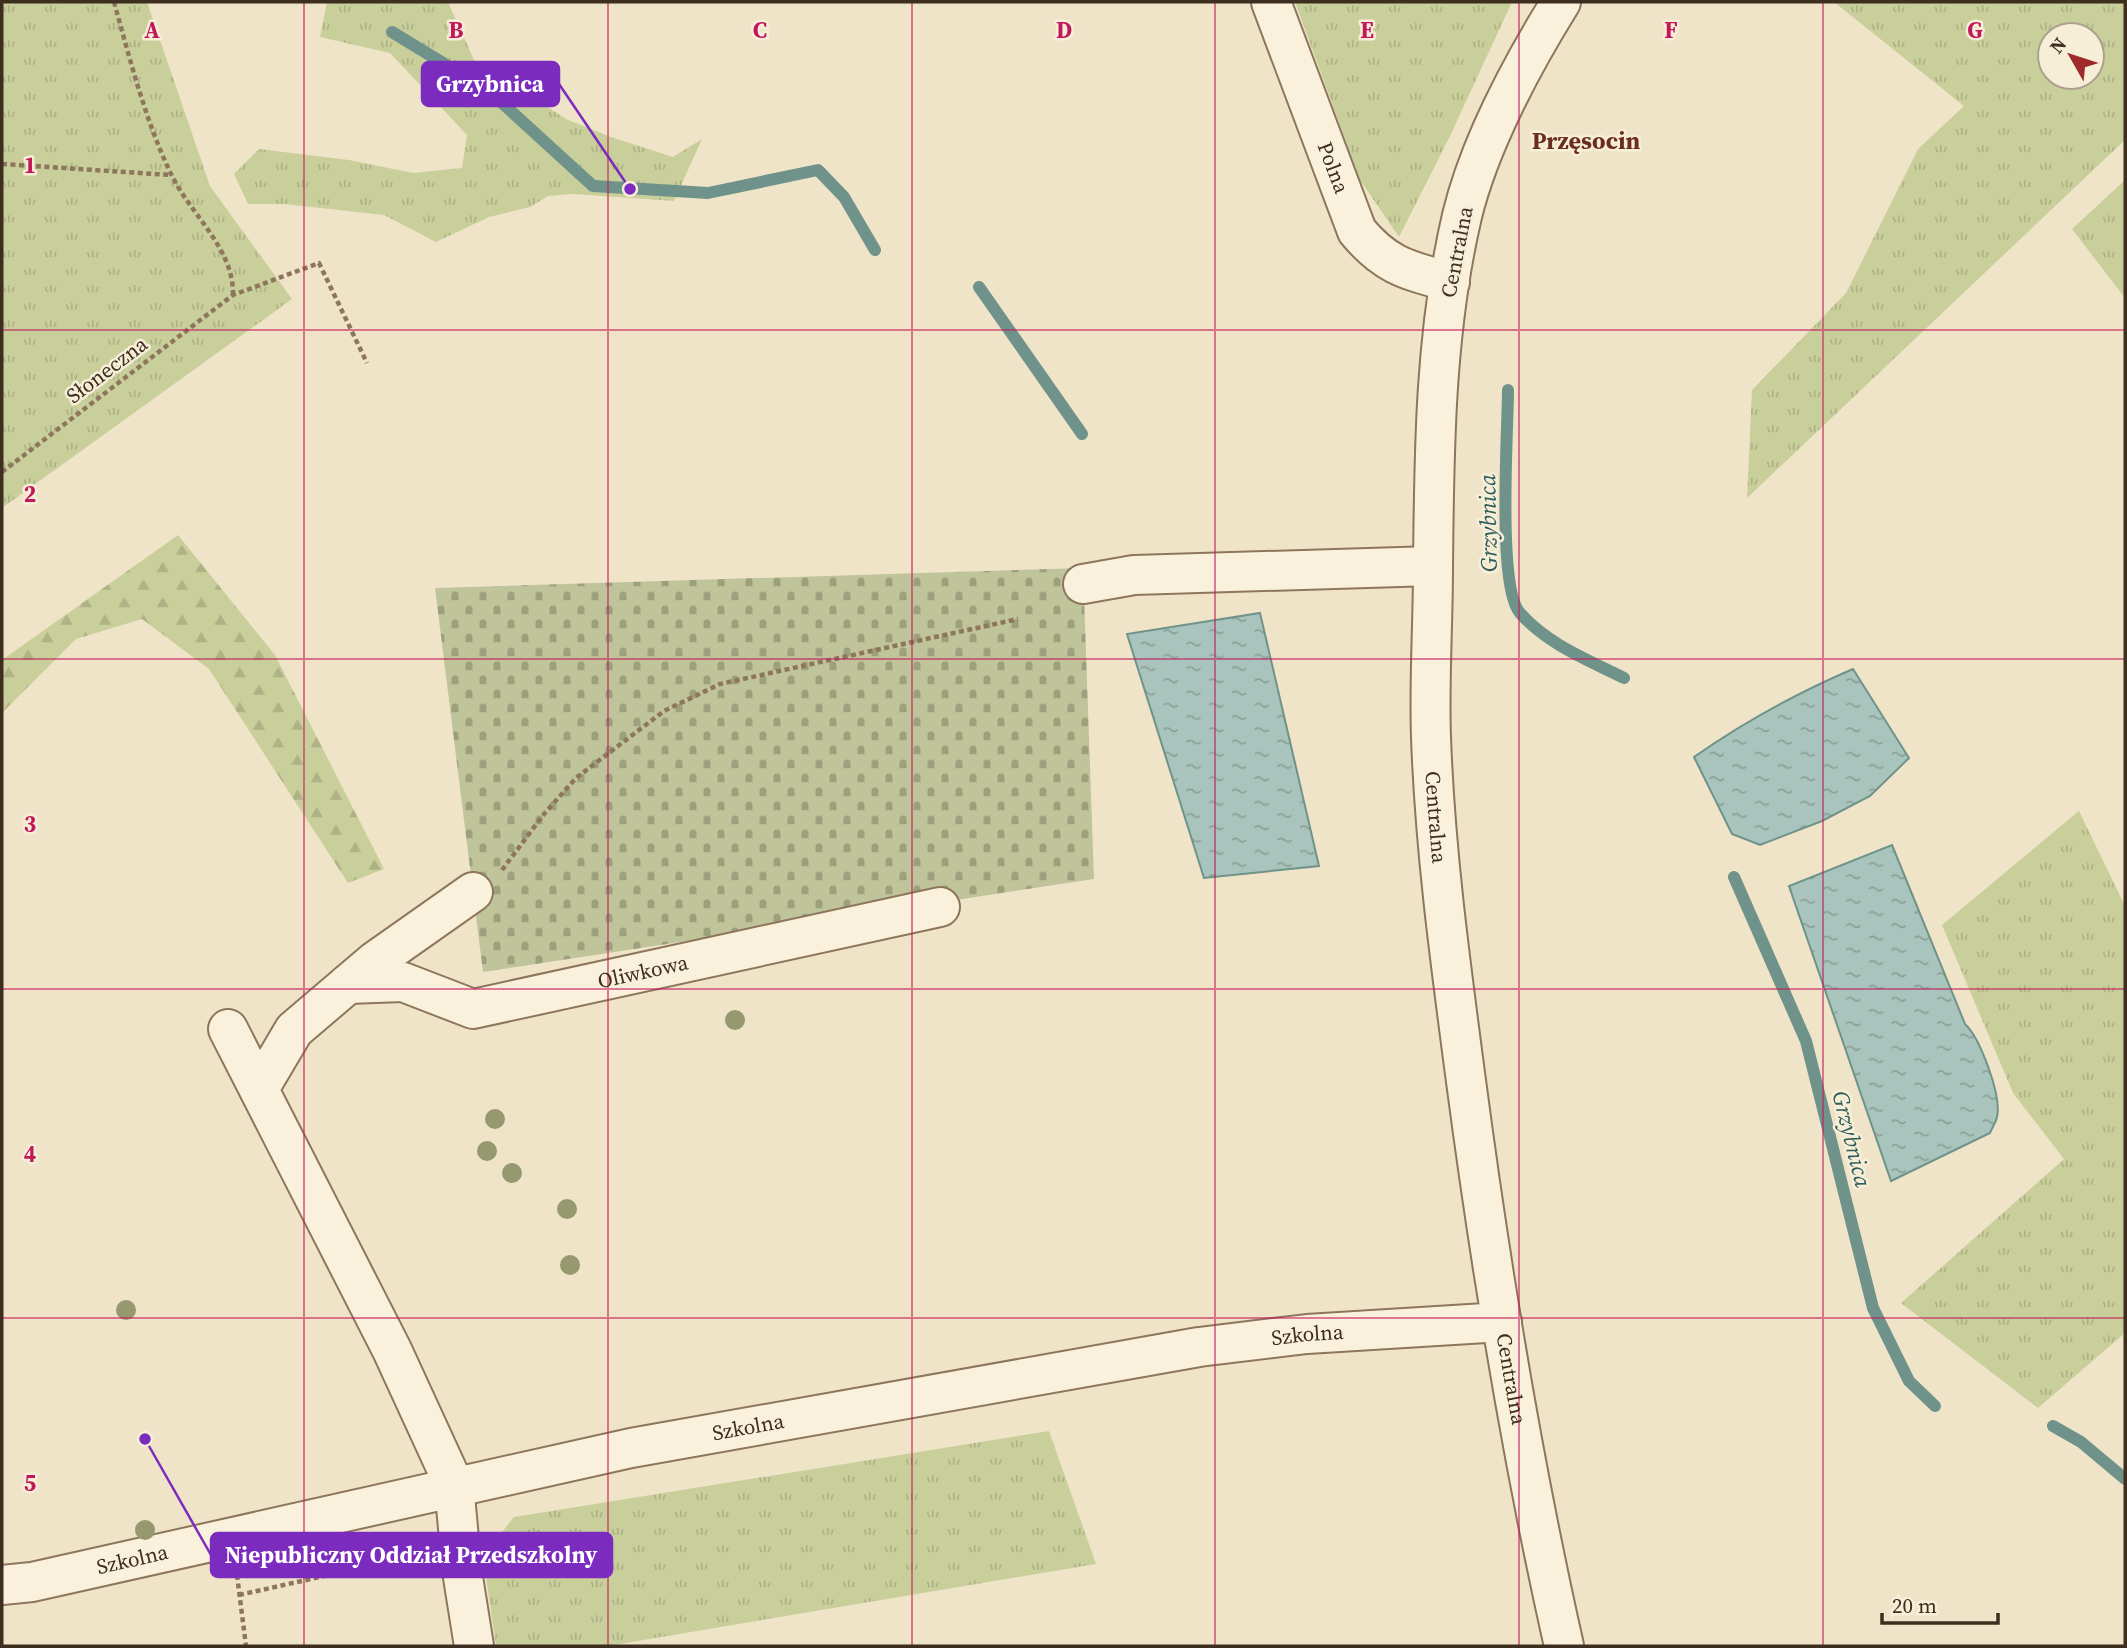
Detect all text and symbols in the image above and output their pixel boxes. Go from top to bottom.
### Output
text: A [144,14,160,46]
text: B [449,14,464,46]
text: C [753,14,767,46]
text: D [1056,14,1072,46]
text: E [1360,14,1374,46]
text: F [1664,14,1678,46]
text: G [1967,14,1983,46]
north arrow [2036,21,2106,91]
text: N [2043,32,2072,59]
callout: Grzybnica [422,62,559,106]
text: Grzybnica [436,68,545,100]
district label: Przęsocin [1532,124,1641,157]
street label: Polna [1311,138,1357,198]
text: 1 [24,149,36,181]
street label: Centralna [1433,203,1480,300]
street label: Słoneczna [60,329,154,410]
water label: Grzybnica [1471,474,1505,572]
text: 2 [24,478,36,510]
street label: Centralna [1419,770,1455,865]
text: 3 [24,808,36,840]
street label: Oliwkowa [595,947,691,995]
water label: Grzybnica [1825,1087,1879,1191]
text: 4 [24,1138,36,1170]
street label: Szkolna [1270,1317,1345,1352]
street label: Centralna [1490,1331,1534,1427]
street label: Szkolna [710,1406,787,1447]
text: 5 [24,1467,36,1499]
callout: Niepubliczny Oddział Przedszkolny [211,1533,612,1577]
street label: Szkolna [94,1537,171,1581]
text: Niepubliczny Oddział Przedszkolny [225,1539,598,1571]
scale bar [1882,1582,1997,1626]
text: 20 m [1892,1591,1937,1620]

